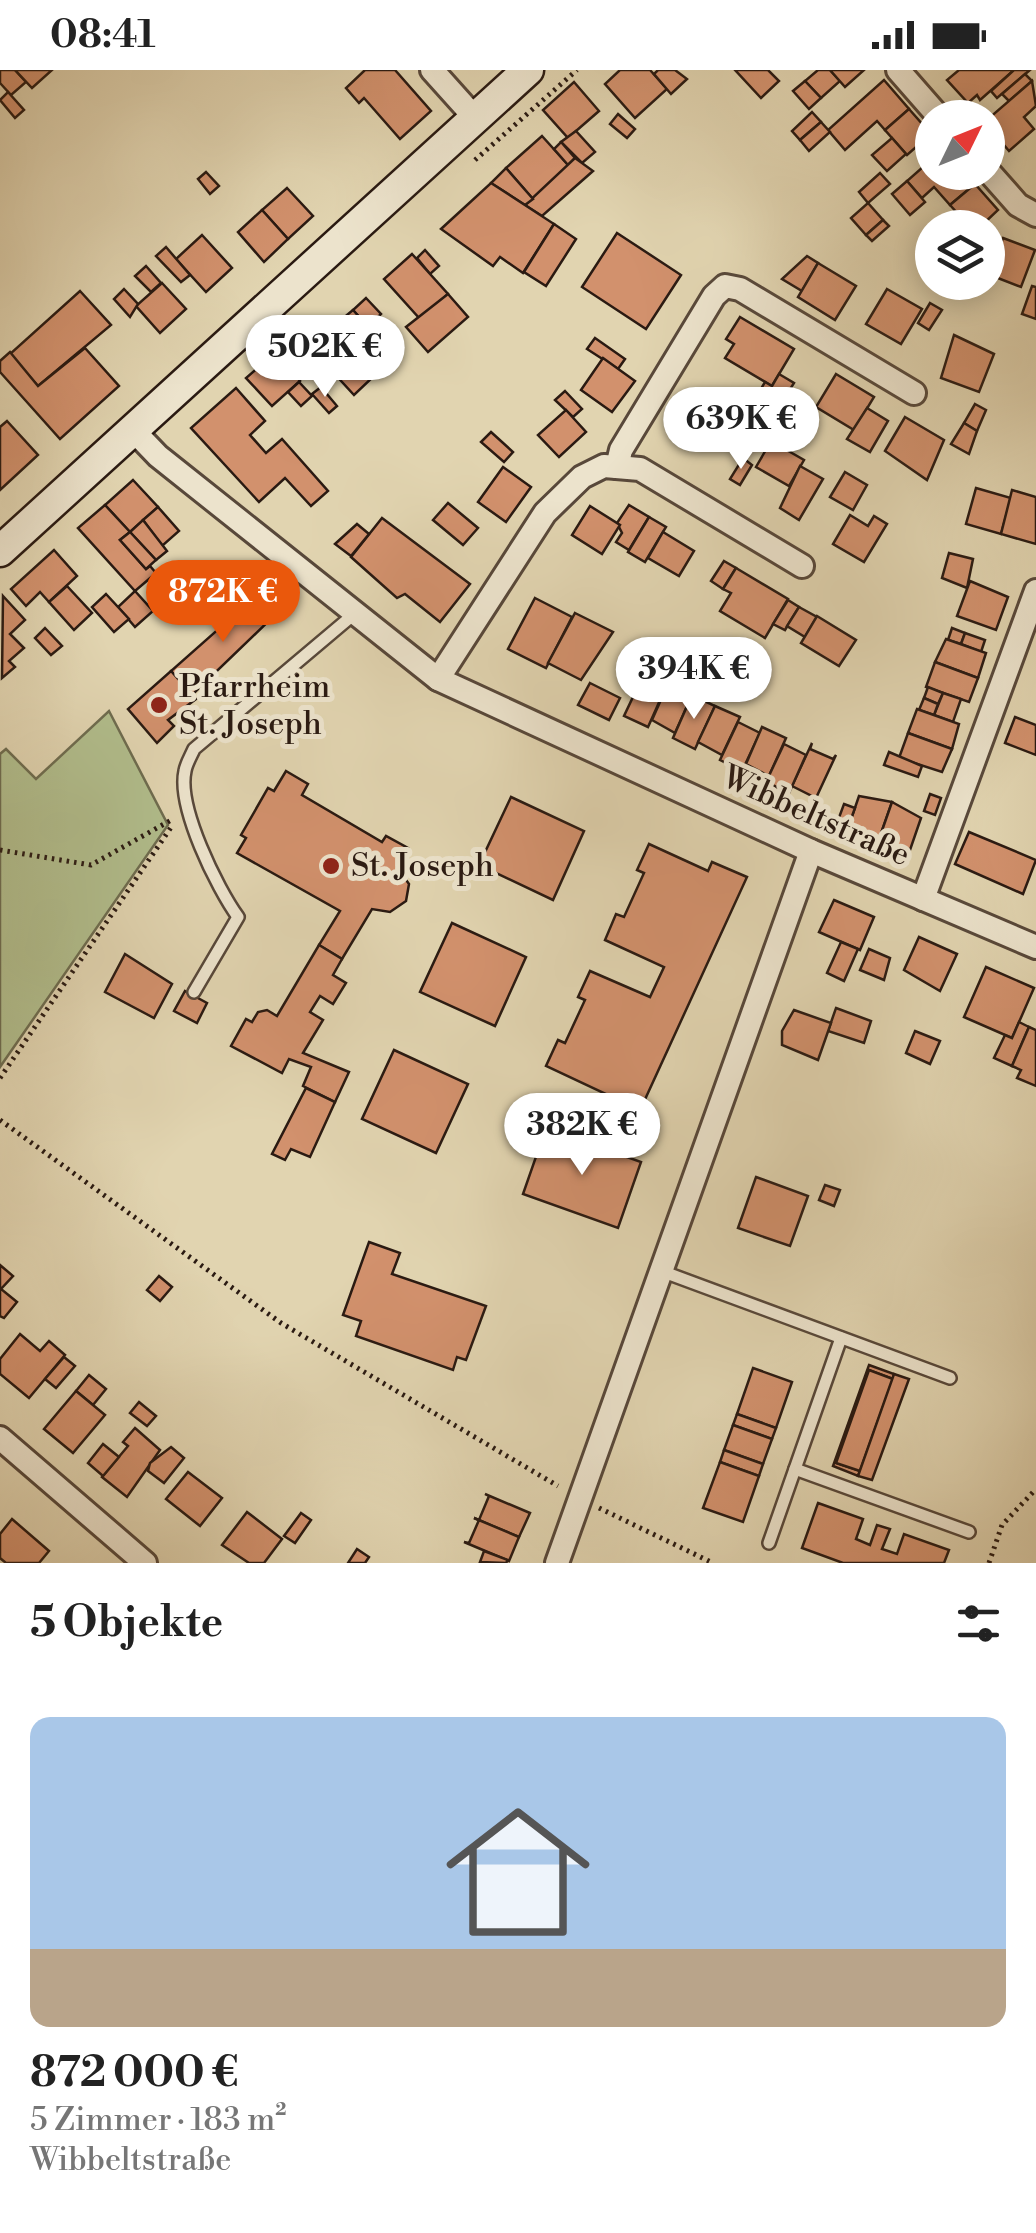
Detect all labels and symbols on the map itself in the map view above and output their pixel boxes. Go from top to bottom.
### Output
north arrow [915,100,1005,190]
pin: 502K € [244,315,406,400]
pin: 639K € [660,387,822,472]
pin: 872K € [142,560,304,645]
pin: 394K € [613,637,775,722]
place label: Pfarrheim St. Joseph [179,667,330,744]
marker: Pfarrheim St. Joseph [148,694,170,716]
street label: Wibbeltstraße [715,756,916,875]
place label: St. Joseph [351,846,494,886]
marker: St. Joseph [320,855,342,877]
pin: 382K € [501,1093,663,1178]

